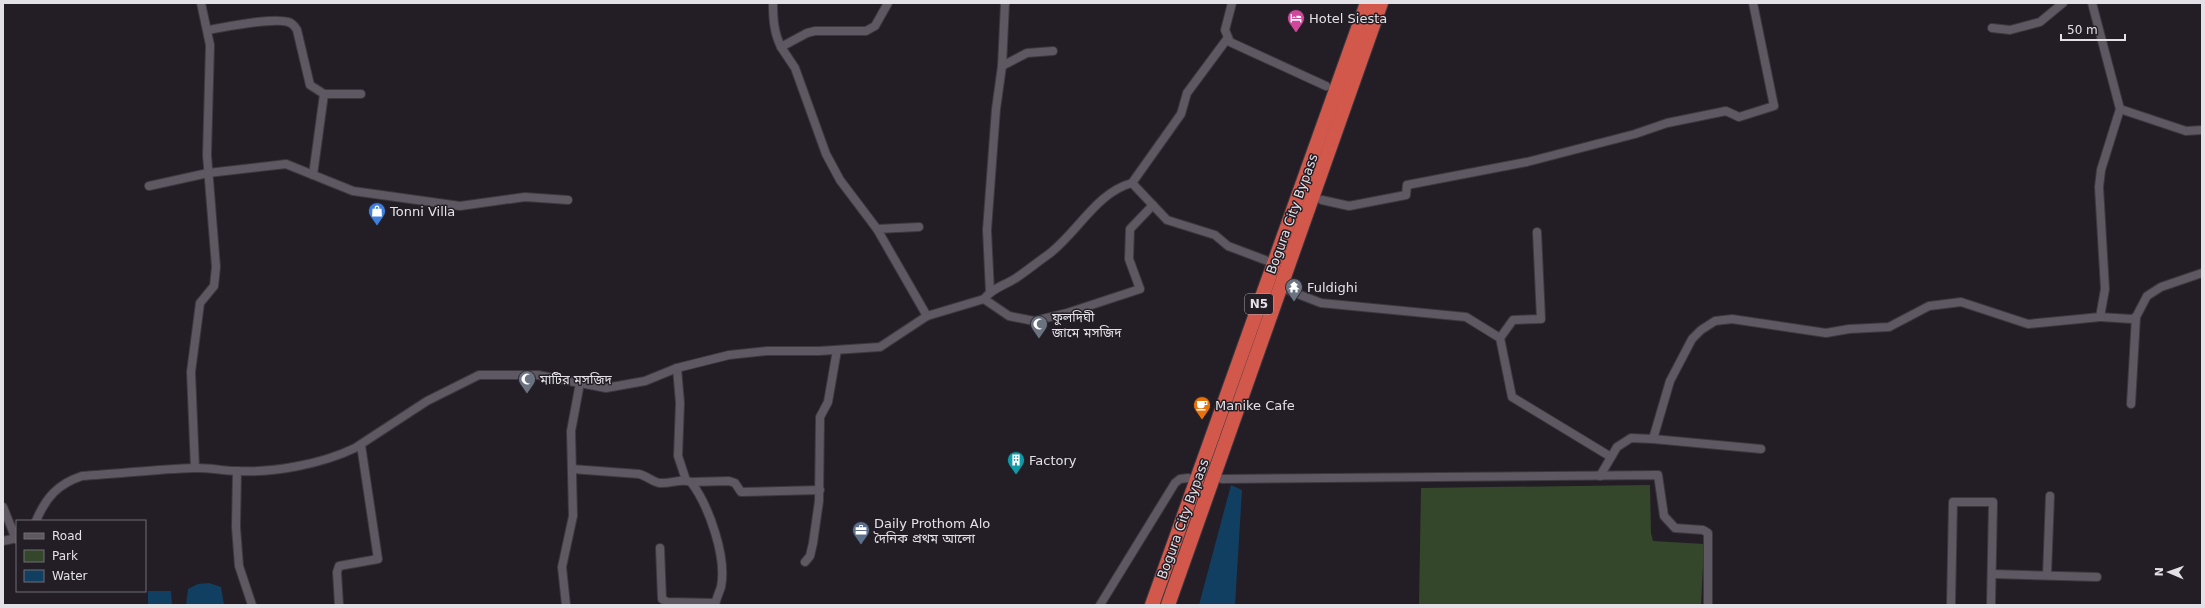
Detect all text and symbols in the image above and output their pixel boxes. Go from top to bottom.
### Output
hotel icon: Hotel Siesta [1286,8,1306,33]
place label: Hotel Siesta [1309,11,1387,26]
scale bar [2061,16,2125,42]
text: 50 m [2067,23,2098,37]
street label: Bogura City Bypass [1263,152,1321,276]
shop icon: Tonni Villa [367,201,387,226]
place label: Tonni Villa [389,204,455,219]
temple icon: Fuldighi [1284,277,1304,302]
place label: Fuldighi [1307,280,1358,295]
road number: N5 [1245,294,1273,314]
place label: ফুলদিঘী জামে মসজিদ [1051,310,1122,340]
mosque icon: ফুলদিঘী জামে মসজিদ [1029,314,1049,339]
mosque icon: মাটির মসজিদ [517,369,537,394]
place label: মাটির মসজিদ [539,372,613,387]
cafe icon: Manike Cafe [1192,395,1212,420]
place label: Manike Cafe [1215,398,1295,413]
building icon: Factory [1006,450,1026,475]
place label: Factory [1029,453,1077,468]
street label: Bogura City Bypass [1154,457,1212,581]
place label: Daily Prothom Alo দৈনিক প্রথম আলো [873,516,990,546]
legend [16,520,146,592]
office icon: Daily Prothom Alo দৈনিক প্রথম আলো [851,520,871,545]
text: Road [52,529,82,543]
text: Park [52,549,78,563]
north arrow [2149,552,2189,592]
text: N [2153,567,2166,577]
text: Water [52,569,88,583]

